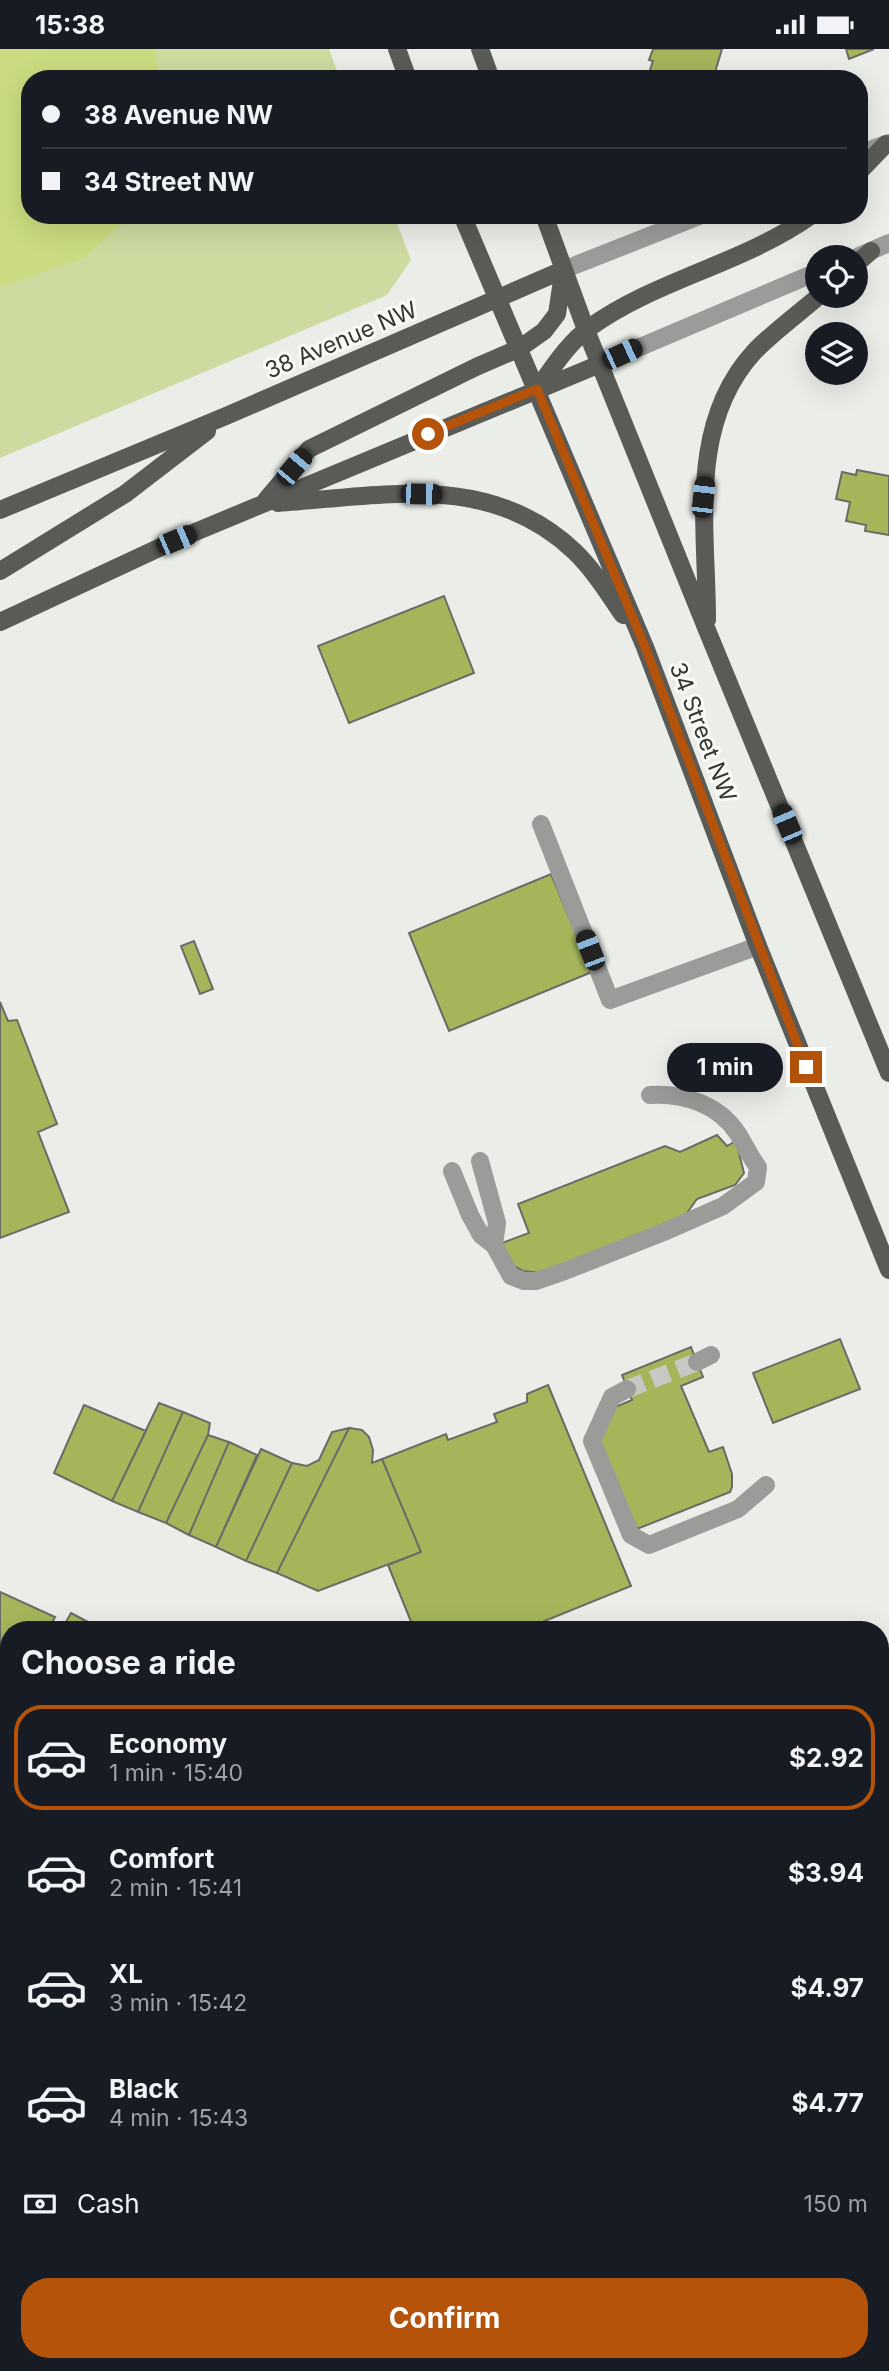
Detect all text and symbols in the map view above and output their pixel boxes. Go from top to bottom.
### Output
text: 15:38 [35,9,105,40]
text: 38 Avenue NW [84,99,273,130]
text: 34 Street NW [84,166,254,197]
map controls [805,245,868,385]
button: locate [805,245,868,308]
street label: 38 Avenue NW [261,295,421,385]
button: layers [805,322,868,385]
car [599,336,646,372]
route start [412,418,444,450]
car [273,444,316,490]
car [691,475,716,519]
car [400,483,443,505]
car [153,522,200,558]
street label: 34 Street NW [664,658,743,806]
car [770,801,805,847]
car [573,927,608,973]
callout: 1 min [666,1042,782,1091]
route end [790,1051,822,1083]
text: 1 min [697,1053,753,1081]
text: Choose a ride [21,1643,236,1682]
icon: car [25,1726,88,1789]
text: Economy [109,1728,227,1759]
text: $2.92 [789,1742,864,1773]
text: 1 min · 15:40 [109,1759,243,1787]
icon: car [25,1841,88,1904]
text: Comfort [109,1843,214,1874]
text: $3.94 [788,1857,864,1888]
text: 2 min · 15:41 [109,1874,242,1902]
icon: car [25,1956,88,2019]
text: XL [109,1958,143,1989]
text: $4.97 [790,1972,864,2003]
text: 3 min · 15:42 [109,1989,247,2017]
icon: car [25,2071,88,2134]
text: Black [109,2073,179,2104]
text: $4.77 [791,2087,864,2118]
text: 4 min · 15:43 [109,2104,248,2132]
icon: cash [21,2185,59,2223]
text: Cash [77,2188,140,2219]
text: 150 m [804,2190,868,2218]
button: Confirm [21,2278,868,2358]

